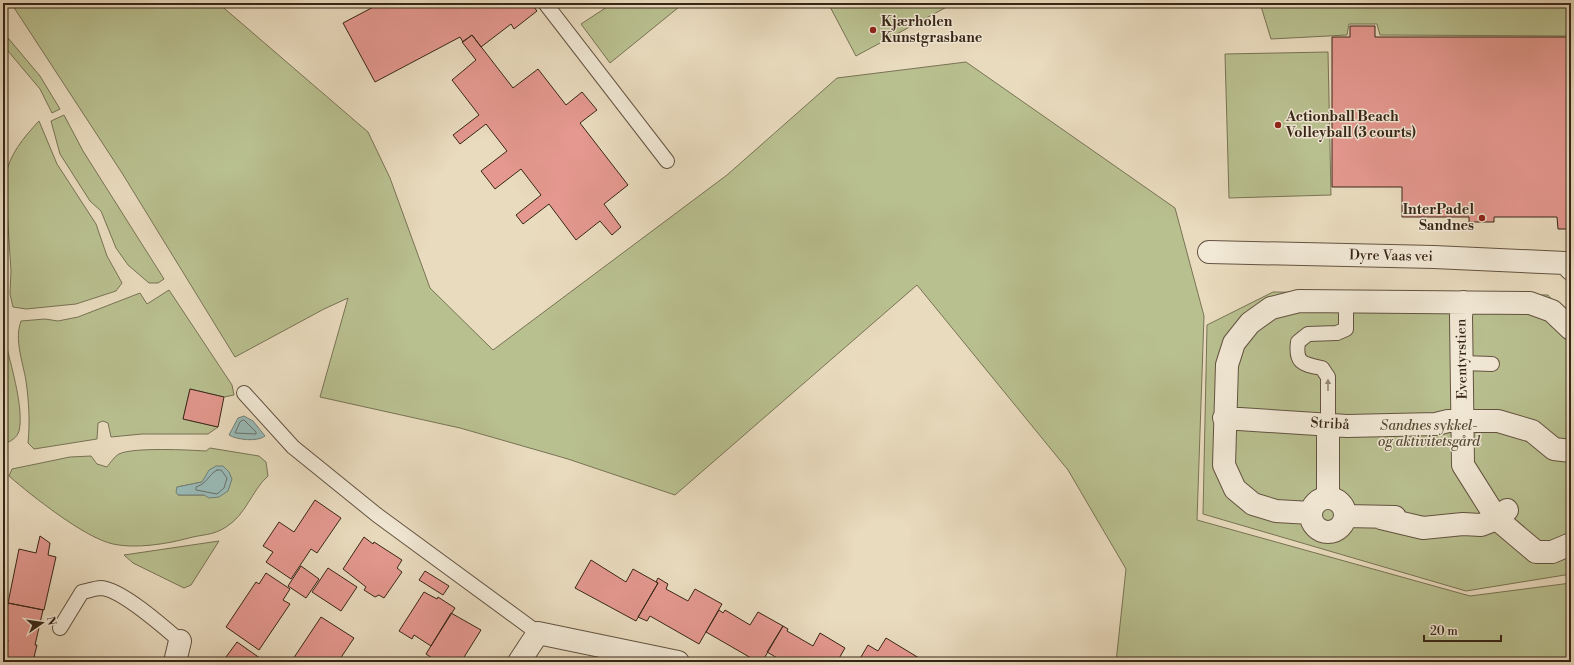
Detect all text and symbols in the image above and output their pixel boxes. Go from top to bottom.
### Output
place label: Kjærholen Kunstgrasbane [881,13,983,47]
marker: Kjærholen Kunstgrasbane [868,25,878,35]
place label: Actionball Beach Volleyball (3 courts) [1285,108,1416,142]
marker: Actionball Beach Volleyball (3 courts) [1273,120,1283,130]
place label: InterPadel Sandnes [1403,201,1474,235]
marker: InterPadel Sandnes [1477,213,1487,223]
street label: Dyre Vaas vei [1349,246,1434,266]
street label: Eventyrstien [1452,318,1472,399]
one-way arrow [1325,378,1331,391]
street label: Stribå [1310,414,1351,434]
park label: Sandnes sykkel- og aktivitetsgård [1378,417,1481,451]
north arrow [22,603,62,643]
text: N [43,615,59,627]
scale bar [1424,617,1501,643]
text: 20 m [1430,624,1458,639]

